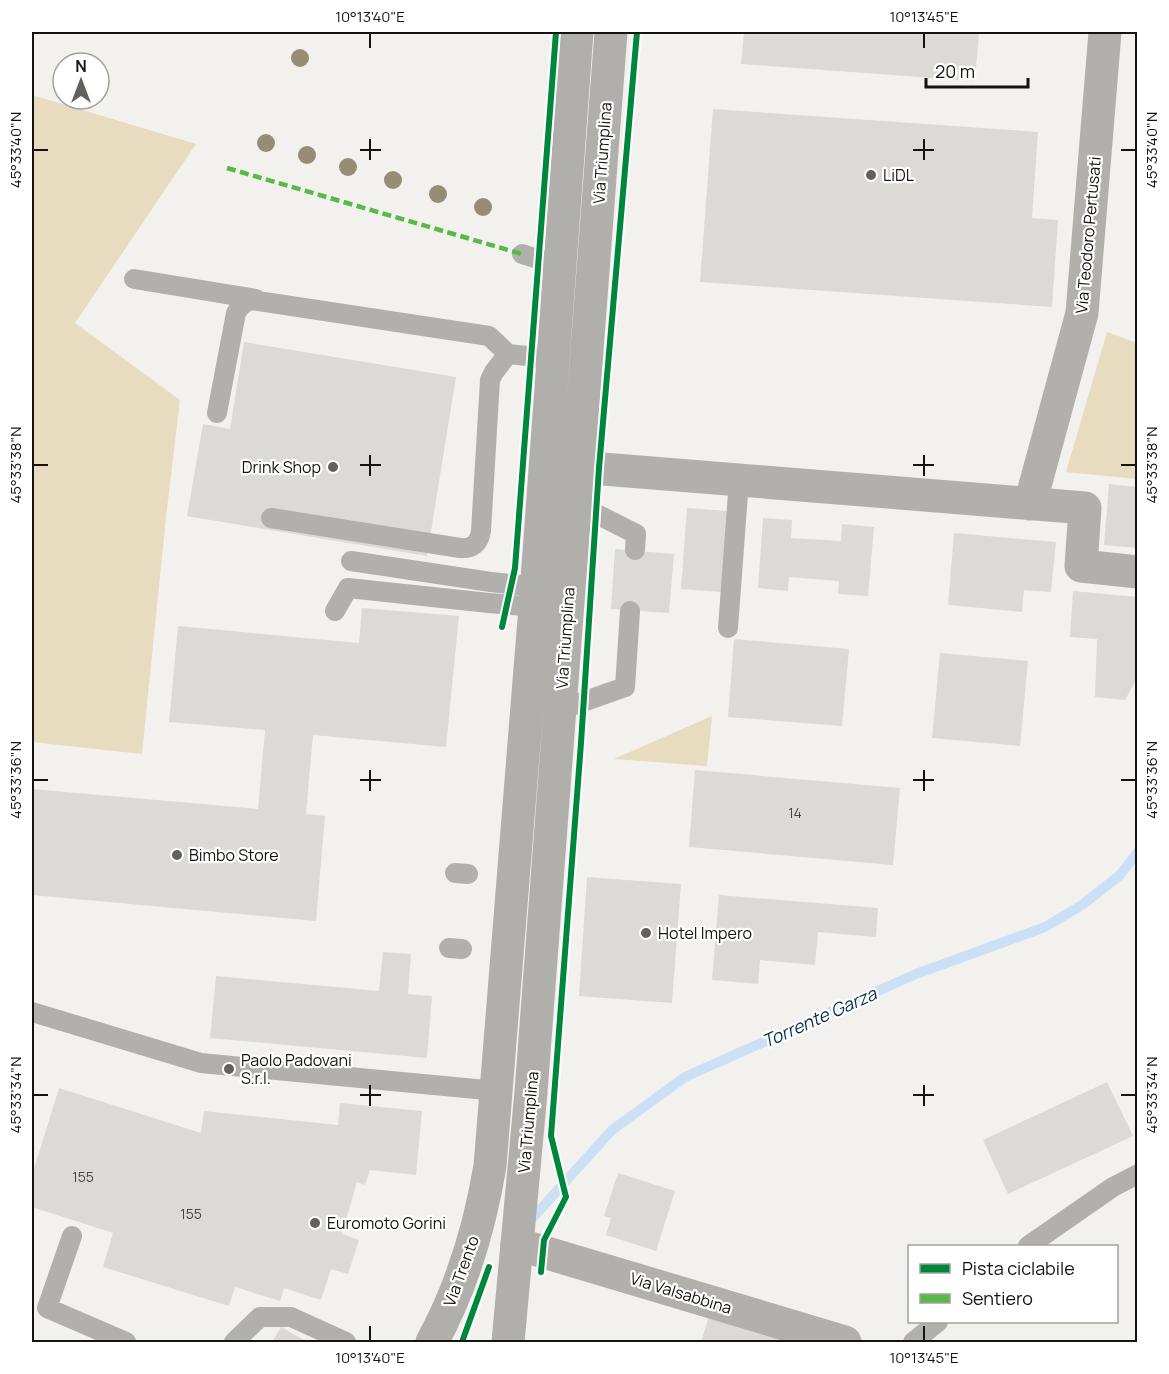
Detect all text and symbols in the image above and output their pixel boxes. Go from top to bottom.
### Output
text: 10°13'40"E [335,6,405,27]
text: 10°13'45"E [889,6,959,27]
north arrow [51,51,111,111]
scale bar [926,51,1028,89]
text: N [75,55,87,77]
text: 20 m [935,59,975,83]
street label: Via Triumplina [587,101,617,205]
text: 45°33'40"N [5,112,26,188]
text: 45°33'40"N [1141,112,1162,188]
street label: Via Teodoro Pertusati [1070,156,1106,314]
place label: LiDL [883,164,914,186]
marker: LiDL [864,168,878,182]
text: 45°33'38"N [5,426,26,504]
text: 45°33'38"N [1141,426,1162,504]
place label: Drink Shop [242,456,321,478]
marker: Drink Shop [326,460,340,474]
street label: Via Triumplina [550,586,580,690]
text: 45°33'36"N [5,741,26,819]
text: 45°33'36"N [1141,741,1162,819]
house number: 14 [788,803,802,822]
place label: Bimbo Store [189,844,279,866]
marker: Bimbo Store [170,848,184,862]
place label: Hotel Impero [658,922,752,944]
marker: Hotel Impero [639,926,653,940]
water label: Torrente Garza [758,981,881,1053]
place label: Paolo Padovani S.r.l. [241,1049,352,1089]
text: 45°33'34"N [5,1057,26,1133]
text: 45°33'34"N [1141,1057,1162,1133]
marker: Paolo Padovani S.r.l. [222,1062,236,1076]
street label: Via Triumplina [513,1070,543,1174]
house number: 155 [72,1167,94,1186]
house number: 155 [180,1204,202,1223]
place label: Euromoto Gorini [327,1212,446,1234]
marker: Euromoto Gorini [308,1216,322,1230]
street label: Via Trento [438,1233,484,1309]
legend [908,1245,1118,1323]
text: Pista ciclabile [962,1256,1075,1280]
street label: Via Valsabbina [628,1267,734,1319]
text: Sentiero [962,1286,1033,1310]
text: 10°13'40"E [335,1347,405,1368]
text: 10°13'45"E [889,1347,959,1368]

